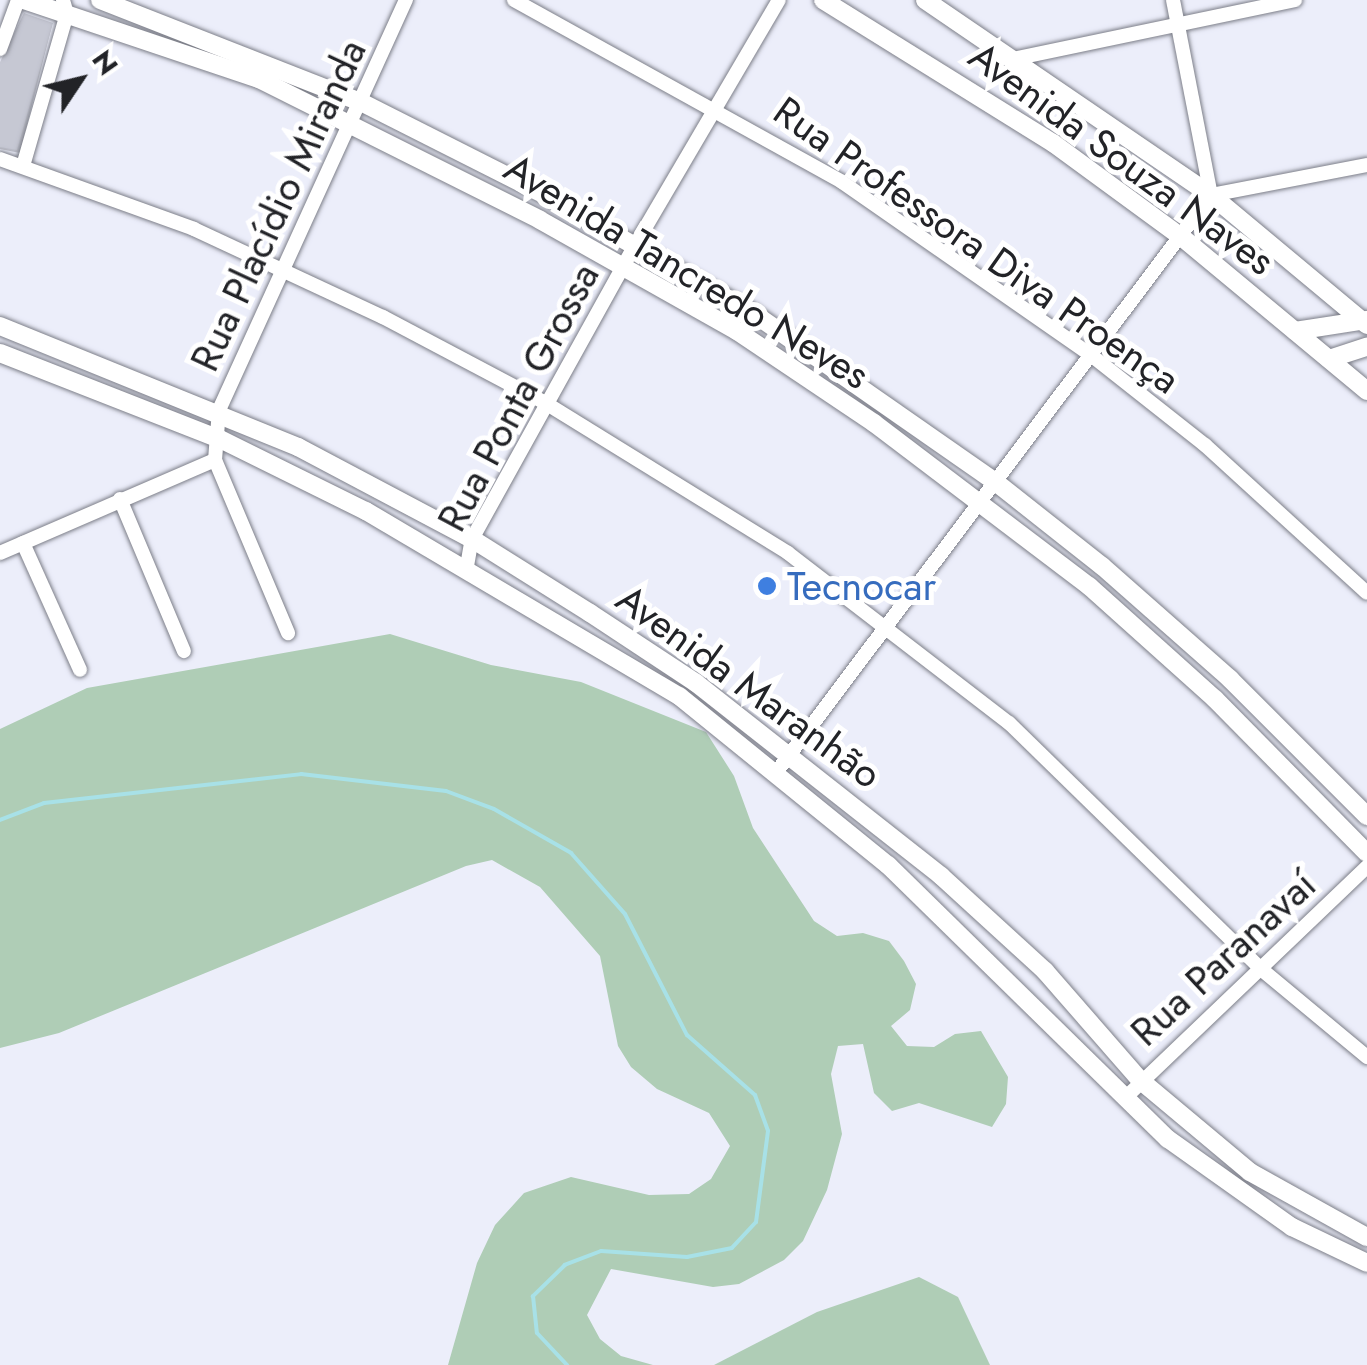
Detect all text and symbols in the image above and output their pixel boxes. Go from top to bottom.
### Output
north arrow [30,30,130,130]
street label: Avenida Souza Naves [960,31,1284,285]
street label: Rua Placídio Miranda [180,32,376,378]
text: N [82,42,128,83]
street label: Rua Professora Diva Proença [765,86,1189,404]
street label: Avenida Tancredo Neves [496,143,878,399]
street label: Rua Ponta Grossa [427,255,609,539]
place label: Tecnocar [787,562,936,610]
street label: Avenida Maranhão [607,574,891,798]
marker: Tecnocar [756,575,778,597]
street label: Rua Paranavaí [1121,860,1325,1056]

